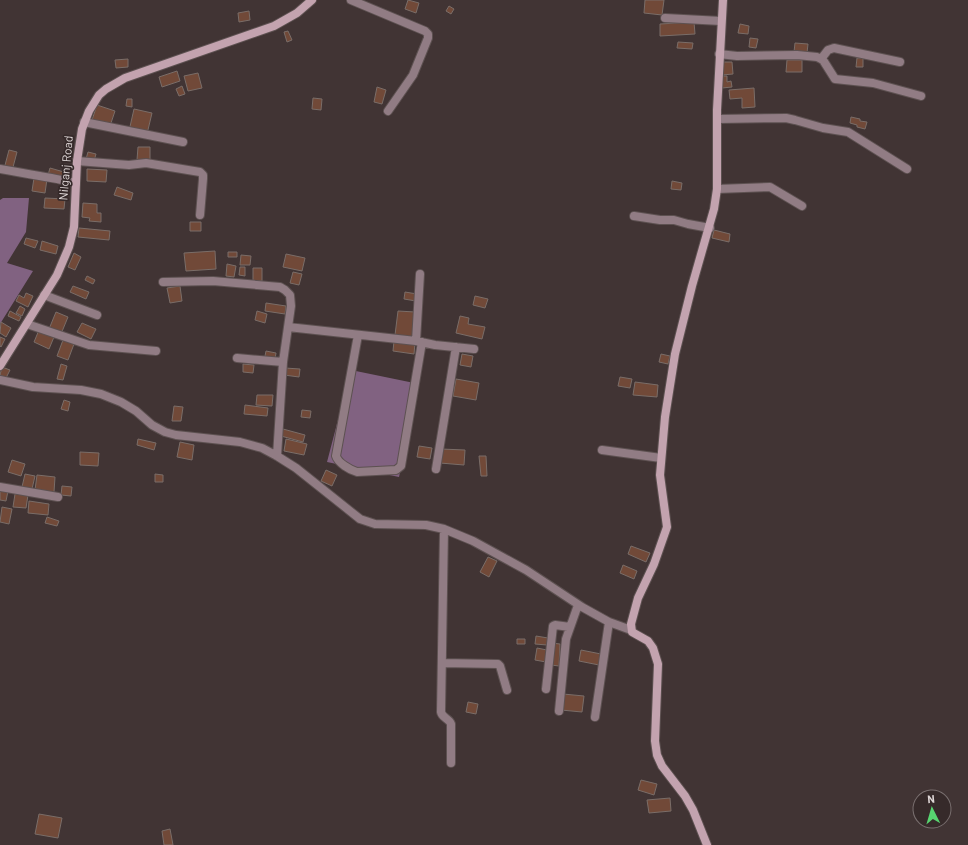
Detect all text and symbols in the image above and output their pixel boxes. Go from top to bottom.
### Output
street label: Nilganj Road [55,135,75,201]
north arrow [912,789,952,829]
text: N [927,792,935,805]

